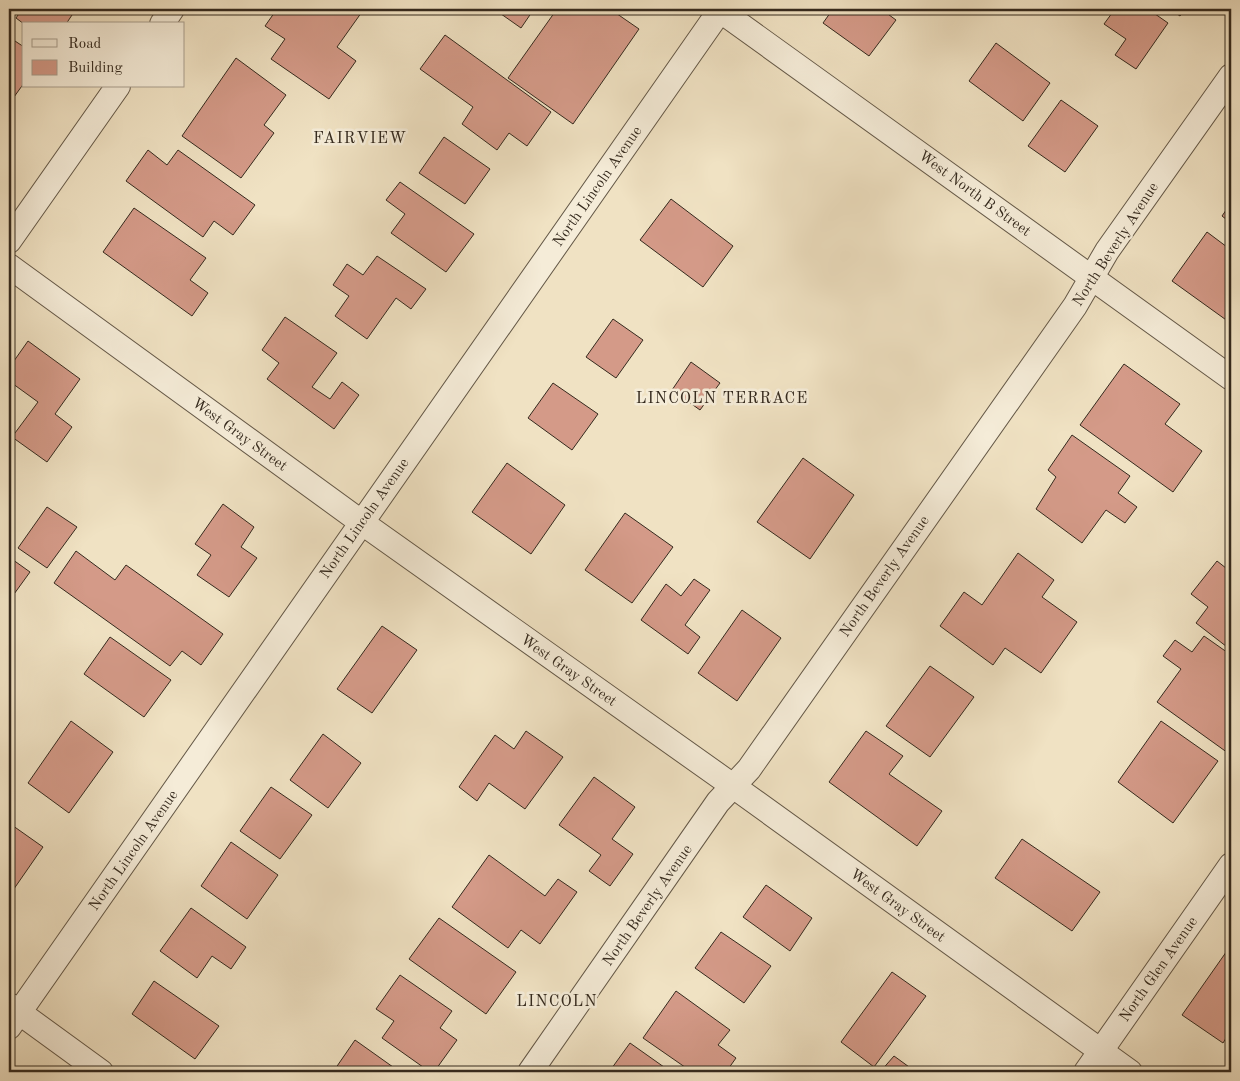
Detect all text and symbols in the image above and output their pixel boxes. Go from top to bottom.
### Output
legend [22,22,185,88]
text: Road [68,37,102,52]
text: Building [68,61,123,76]
street label: North Lincoln Avenue [551,124,645,250]
district label: FAIRVIEW [313,131,407,147]
street label: West North B Street [915,149,1033,240]
street label: North Beverly Avenue [1071,180,1162,309]
district label: LINCOLN TERRACE [636,391,808,407]
street label: West Gray Street [189,396,289,475]
street label: North Lincoln Avenue [318,456,412,582]
street label: North Beverly Avenue [838,513,933,640]
street label: West Gray Street [517,633,619,710]
street label: North Lincoln Avenue [87,788,181,914]
street label: North Beverly Avenue [601,842,696,969]
street label: West Gray Street [847,867,947,946]
street label: North Glen Avenue [1117,915,1201,1025]
district label: LINCOLN [516,994,598,1010]

